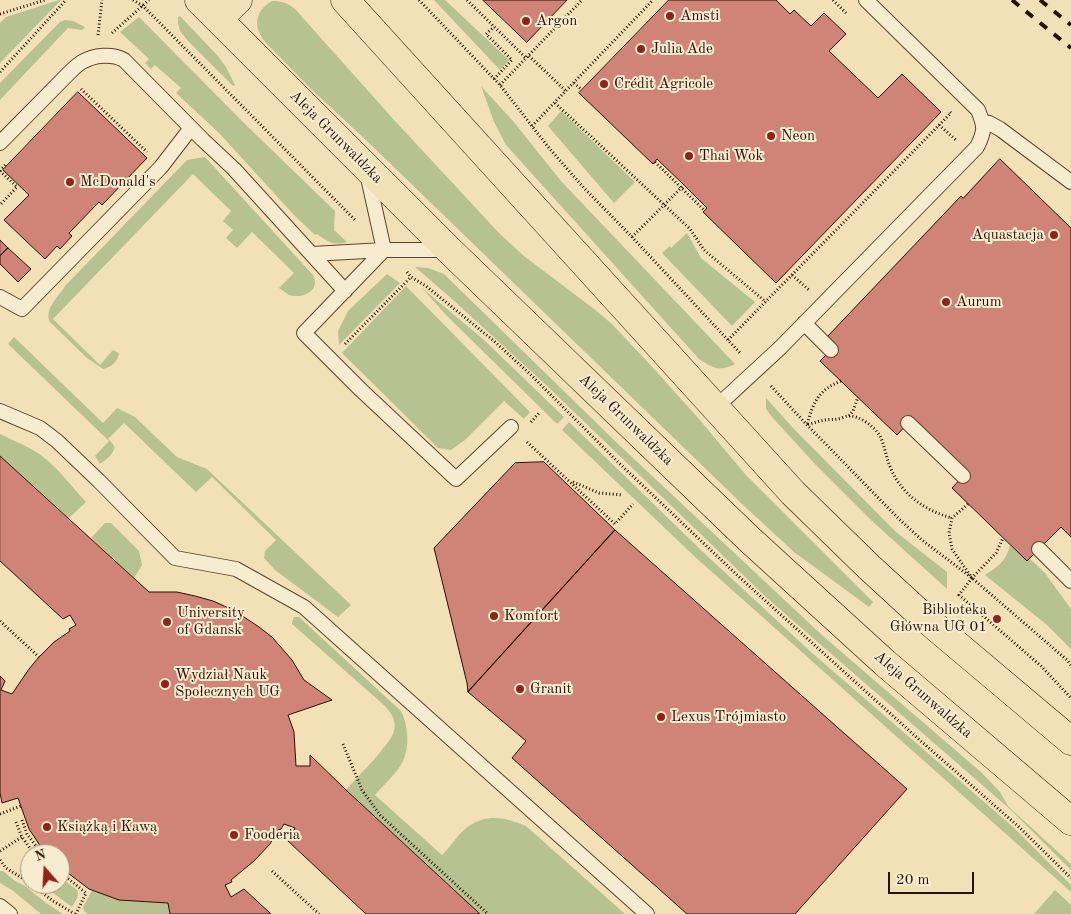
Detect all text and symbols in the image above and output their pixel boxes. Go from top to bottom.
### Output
place label: Amsti [680,7,719,25]
marker: Amsti [664,10,676,22]
place label: Argon [536,12,577,30]
marker: Argon [520,15,532,27]
place label: Julia Ade [651,40,713,58]
marker: Julia Ade [635,43,647,55]
place label: Crédit Agricole [614,75,713,93]
marker: Crédit Agricole [598,78,610,90]
street label: Aleja Grunwaldzka [286,87,386,187]
place label: Neon [781,127,815,145]
marker: Neon [765,130,777,142]
place label: Thai Wok [699,147,763,165]
marker: Thai Wok [683,150,695,162]
place label: McDonald's [80,173,156,191]
marker: McDonald's [64,176,76,188]
place label: Aquastacja [972,226,1044,244]
marker: Aquastacja [1048,229,1060,241]
place label: Aurum [956,293,1002,311]
marker: Aurum [940,296,952,308]
street label: Aleja Grunwaldzka [575,370,677,470]
place label: Biblioteka Główna UG 01 [890,601,987,636]
place label: University of Gdansk [177,604,245,639]
place label: Komfort [504,607,558,625]
marker: Komfort [488,610,500,622]
marker: Biblioteka Główna UG 01 [991,613,1003,625]
marker: University of Gdansk [161,616,173,628]
street label: Aleja Grunwaldzka [870,647,976,743]
place label: Wydział Nauk Społecznych UG [175,666,280,701]
marker: Wydział Nauk Społecznych UG [159,678,171,690]
place label: Granit [530,680,572,698]
marker: Granit [514,683,526,695]
place label: Lexus Trójmiasto [671,708,786,726]
marker: Lexus Trójmiasto [655,711,667,723]
place label: Książką i Kawą [57,818,158,836]
marker: Książką i Kawą [41,821,53,833]
place label: Fooderia [244,826,300,844]
marker: Fooderia [228,829,240,841]
north arrow [20,844,70,894]
text: N [33,847,48,864]
scale bar [891,862,977,894]
text: 20 m [896,873,930,888]

